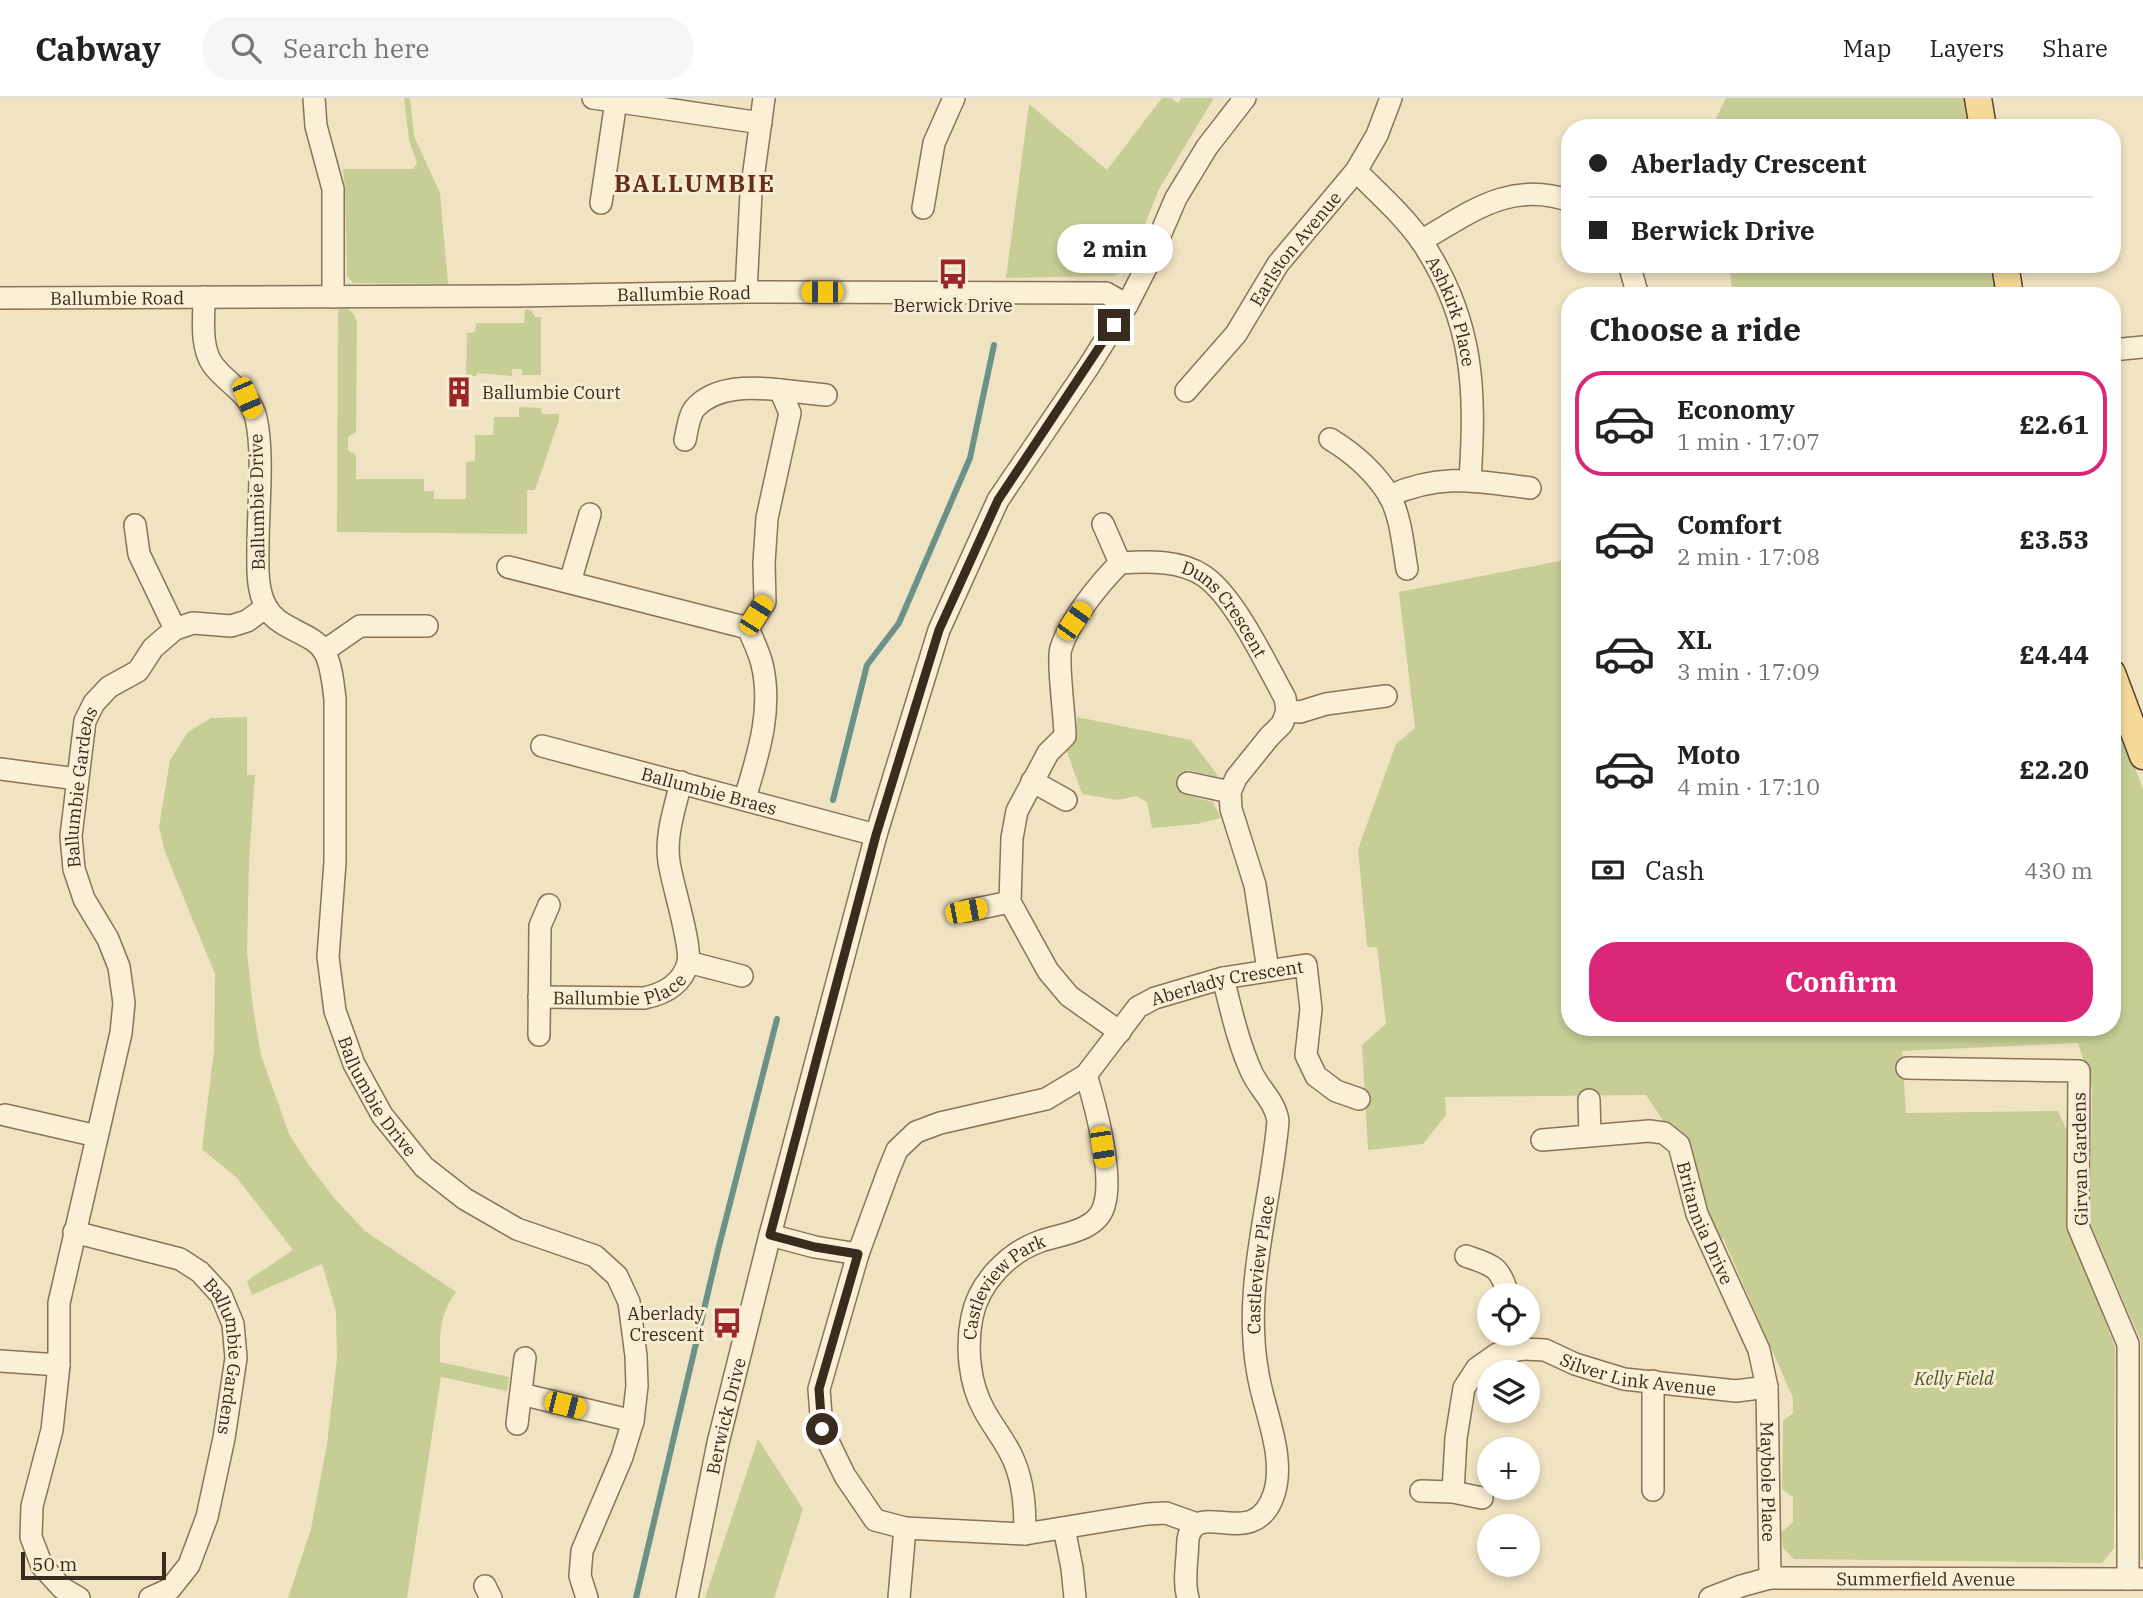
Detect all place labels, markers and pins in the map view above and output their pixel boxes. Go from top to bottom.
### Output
bus stop icon: Berwick Drive [936,257,970,291]
place label: Berwick Drive [893,294,1013,317]
building icon: Ballumbie Court [442,375,476,409]
place label: Ballumbie Court [482,381,621,404]
place label: Aberlady Crescent [627,1302,704,1346]
bus stop icon: Aberlady Crescent [710,1306,744,1340]

